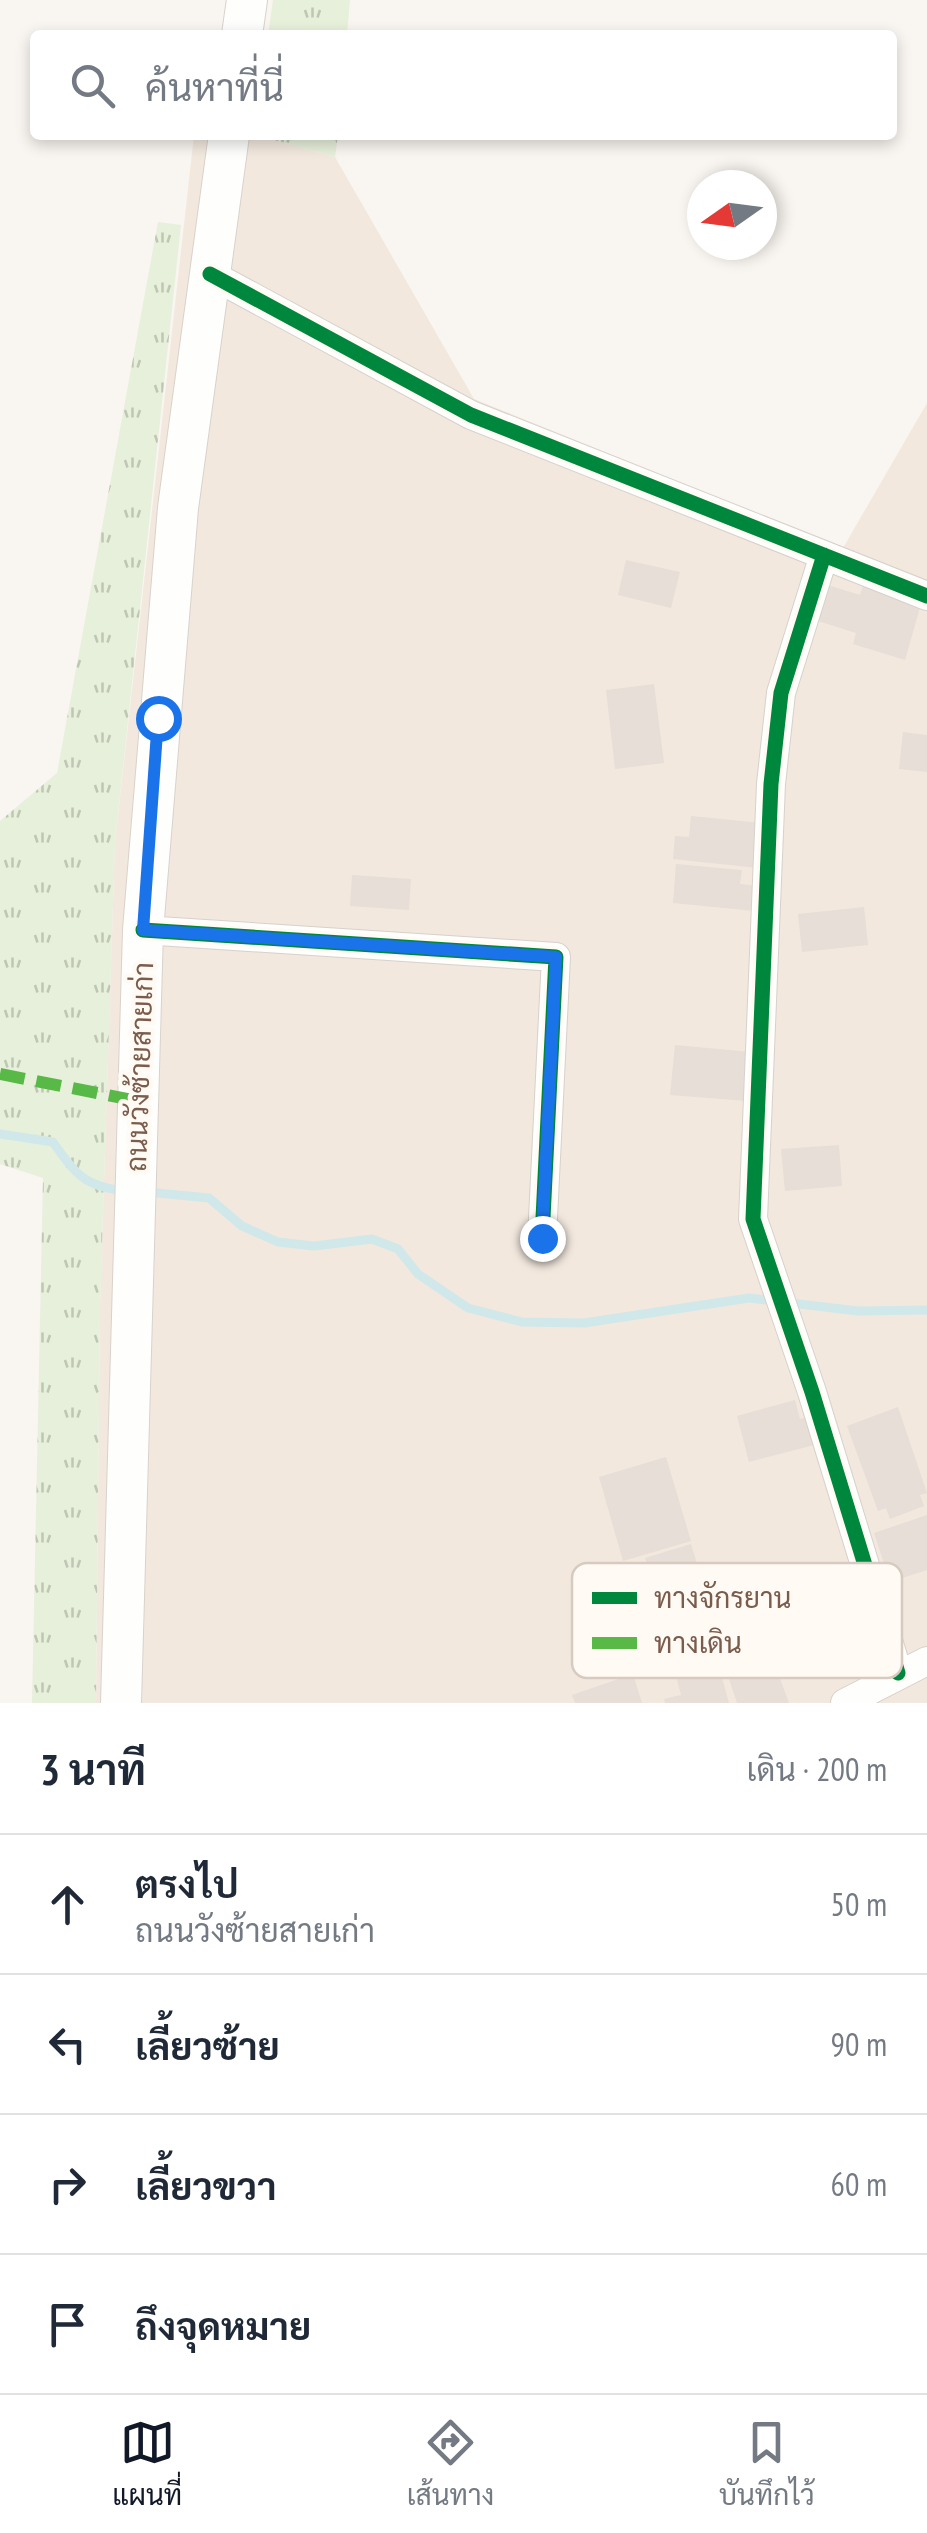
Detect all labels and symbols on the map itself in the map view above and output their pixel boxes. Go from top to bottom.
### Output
north arrow [687,170,777,260]
route start [136,696,182,742]
street label: ถนนวังซ้ายสายเก่า [117,961,161,1173]
route end [520,1216,566,1262]
legend [572,1563,902,1678]
text: ทางจักรยาน [654,1579,791,1616]
text: ทางเดิน [654,1624,742,1661]

